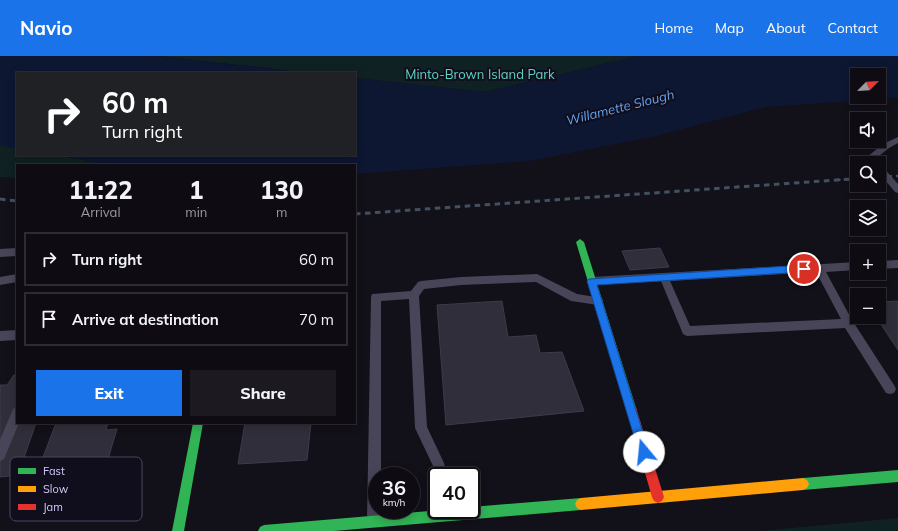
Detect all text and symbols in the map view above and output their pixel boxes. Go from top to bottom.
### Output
text: Navio [20,16,73,40]
text: Home [654,19,693,37]
text: Map [715,19,744,37]
text: About [766,19,806,37]
text: Contact [828,19,878,37]
park label: Minto-Brown Island Park [405,66,555,82]
north arrow [850,68,886,104]
map controls [850,68,886,324]
text: 60 m [102,85,168,120]
water label: Willamette Slough [564,86,676,128]
icon: right [36,88,88,140]
button: sound [850,112,886,148]
text: Turn right [102,120,182,143]
button: search [850,156,886,192]
text: 11:22 [69,175,133,205]
text: 1 [189,175,204,205]
text: 130 [260,175,303,205]
button: layers [850,200,886,236]
text: Arrival [81,204,121,220]
text: min [185,204,207,220]
text: m [276,204,287,220]
button: + [850,244,886,280]
icon: right [38,248,60,270]
text: Turn right [72,250,142,269]
text: 60 m [299,250,334,269]
pin [787,252,821,286]
icon: arrive [793,258,815,280]
button: − [850,288,886,324]
icon: arrive [38,308,60,330]
text: Arrive at destination [72,310,219,329]
text: 70 m [299,310,334,329]
button: Exit [36,370,182,416]
button: Share [190,370,336,416]
position arrow [623,431,665,473]
legend [10,457,142,521]
text: Fast [43,464,65,478]
speed limit sign: 40 [428,467,480,519]
text: 36 [382,475,406,500]
text: Slow [43,482,69,496]
text: km/h [383,496,405,509]
text: Jam [43,500,63,514]

